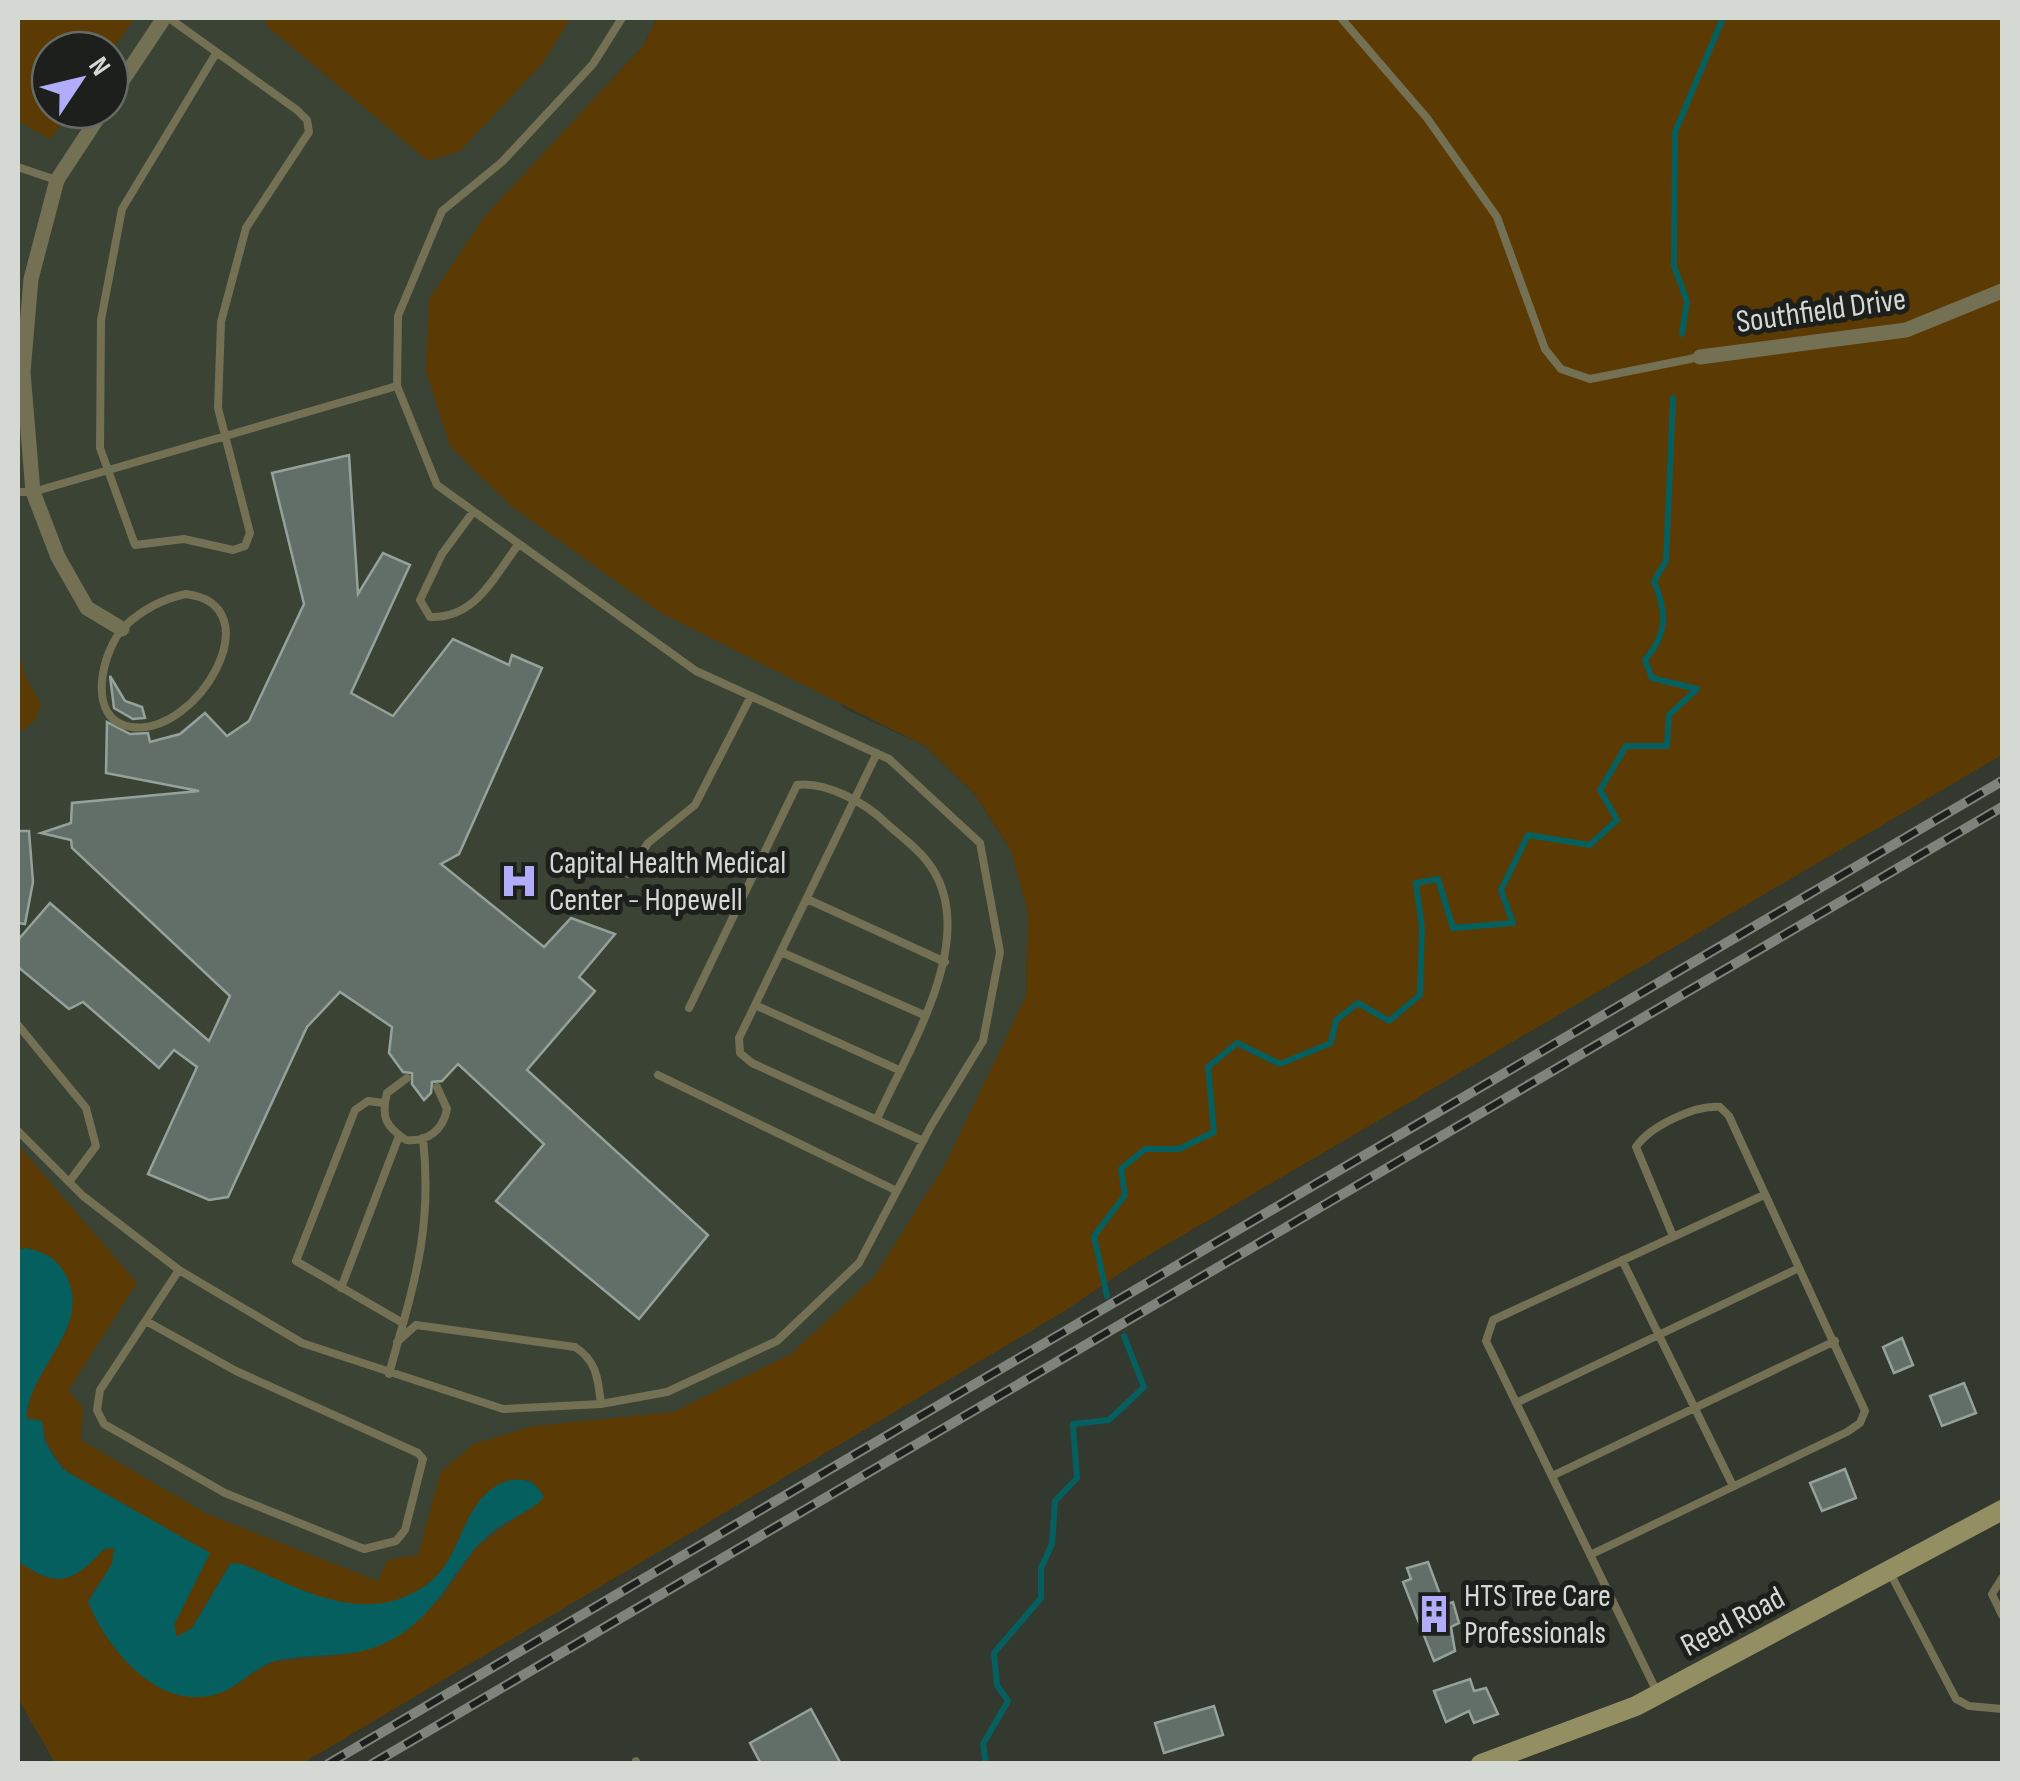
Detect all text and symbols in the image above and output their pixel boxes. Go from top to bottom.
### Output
north arrow [30,30,130,130]
text: N [81,51,117,82]
street label: Southfield Drive [1734,280,1908,342]
place label: Capital Health Medical Center - Hopewell [549,844,786,920]
hospital icon: Capital Health Medical Center - Hopewell [498,860,540,902]
place label: HTS Tree Care Professionals [1464,1577,1611,1653]
street label: Reed Road [1674,1579,1792,1665]
building icon: HTS Tree Care Professionals [1413,1593,1455,1635]

